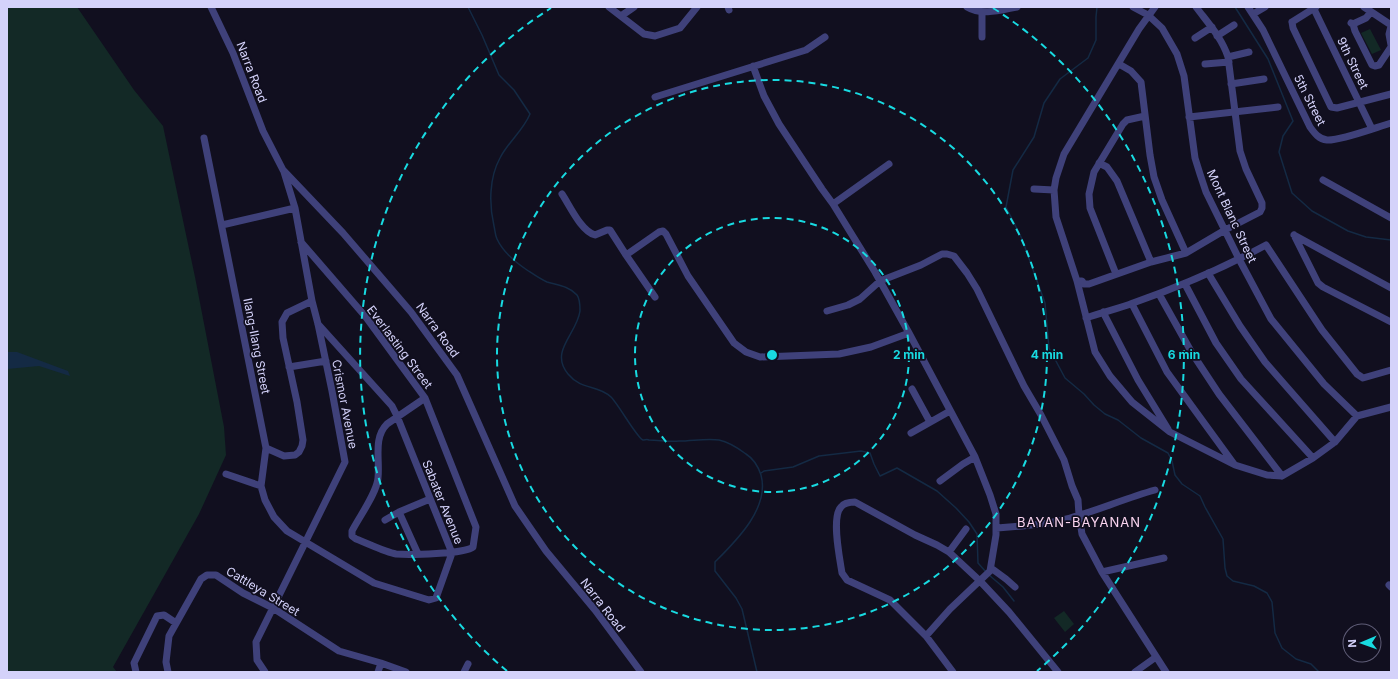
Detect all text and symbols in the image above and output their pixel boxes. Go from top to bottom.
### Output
street label: 9th Street [1334,35,1372,91]
street label: Narra Road [234,39,270,105]
street label: 5th Street [1291,72,1329,128]
street label: Mont Blanc Street [1204,167,1260,265]
street label: Ilang-Ilang Street [240,297,274,395]
street label: Narra Road [413,300,463,360]
street label: Everlasting Street [364,303,436,391]
text: 2 min [893,347,925,362]
text: 4 min [1031,347,1063,362]
text: 6 min [1168,347,1200,362]
centre of rings [765,348,779,362]
street label: Crismor Avenue [329,358,361,450]
street label: Sabater Avenue [419,458,467,546]
district label: BAYAN-BAYANAN [1017,514,1141,530]
street label: Cattleya Street [223,563,303,619]
street label: Narra Road [577,575,629,635]
north arrow [1342,623,1382,663]
text: N [1345,639,1359,648]

